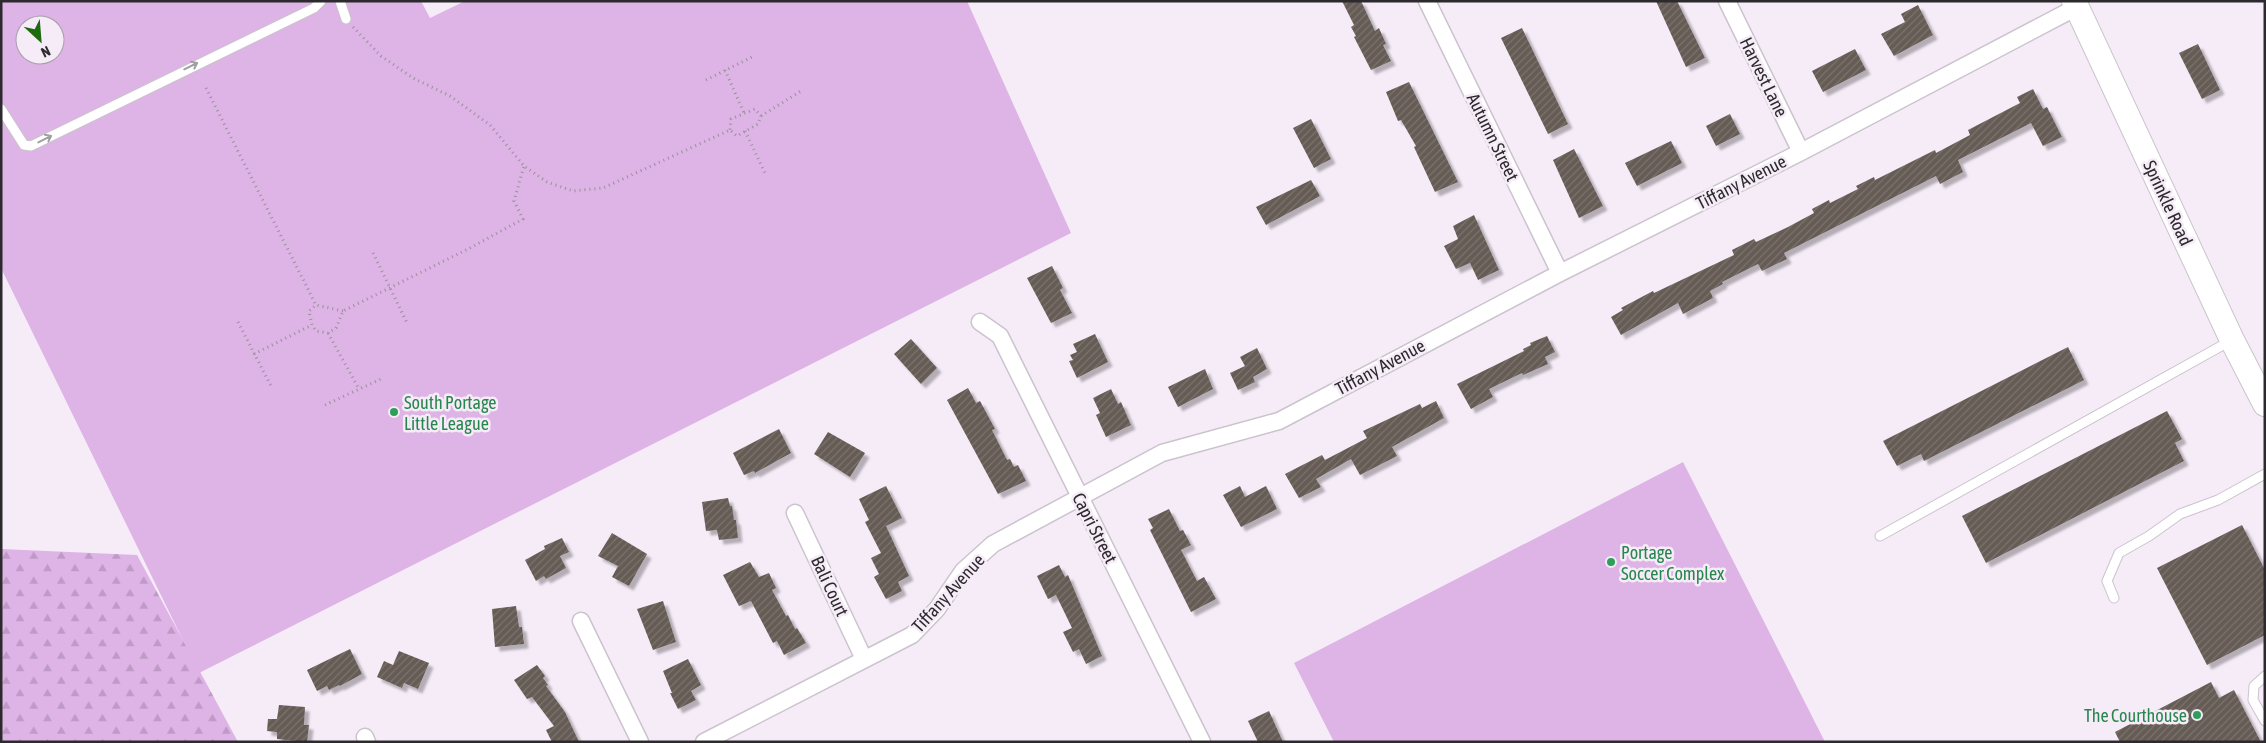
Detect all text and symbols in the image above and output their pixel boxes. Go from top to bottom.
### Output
north arrow [15,15,65,65]
street label: Harvest Lane [1736,34,1792,120]
text: N [38,43,53,61]
one-way arrow [183,61,198,71]
street label: Autumn Street [1463,90,1523,184]
one-way arrow [37,134,52,143]
street label: Tiffany Avenue [1692,150,1790,214]
street label: Sprinkle Road [2139,157,2197,249]
street label: Tiffany Avenue [1332,335,1428,399]
place label: South Portage Little League [404,392,496,434]
marker: South Portage Little League [388,406,400,418]
street label: Capri Street [1068,489,1122,567]
place label: Portage Soccer Complex [1621,542,1724,584]
street label: Tiffany Avenue [907,549,989,637]
street label: Bali Court [807,553,853,619]
marker: Portage Soccer Complex [1605,556,1617,568]
place label: The Courthouse [2084,705,2187,726]
marker: The Courthouse [2191,709,2203,721]

